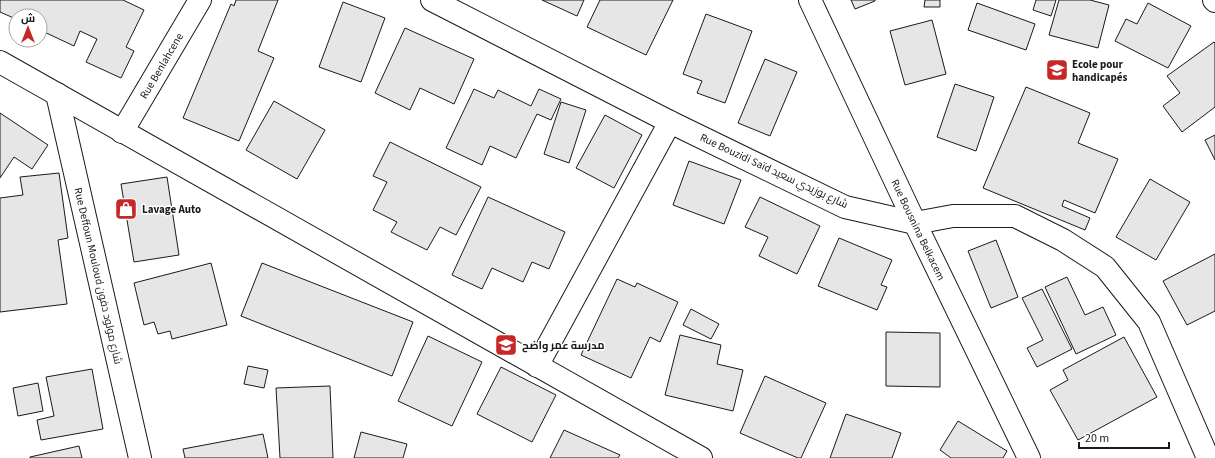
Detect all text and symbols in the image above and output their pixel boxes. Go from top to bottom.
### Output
north arrow [8,8,48,48]
text: ش [21,11,35,26]
street label: Rue Benlahcene [136,30,187,101]
school or university icon: Ecole pour handicapés [1044,57,1070,83]
place label: Ecole pour handicapés [1072,57,1128,85]
street label: Rue Bouzidi Saïd شارع بوزيدي سعيد [697,130,850,213]
street label: Rue Bousnina Belkacem [888,177,949,283]
street label: Rue Deffoun Mouloud شارع مولود دفون [70,186,126,366]
shop icon: Lavage Auto [113,196,139,222]
place label: Lavage Auto [142,202,201,217]
school or university icon: مدرسة عمر واضح [493,332,519,358]
place label: مدرسة عمر واضح [522,338,604,353]
scale bar [1079,424,1169,450]
text: 20 m [1085,430,1109,447]

